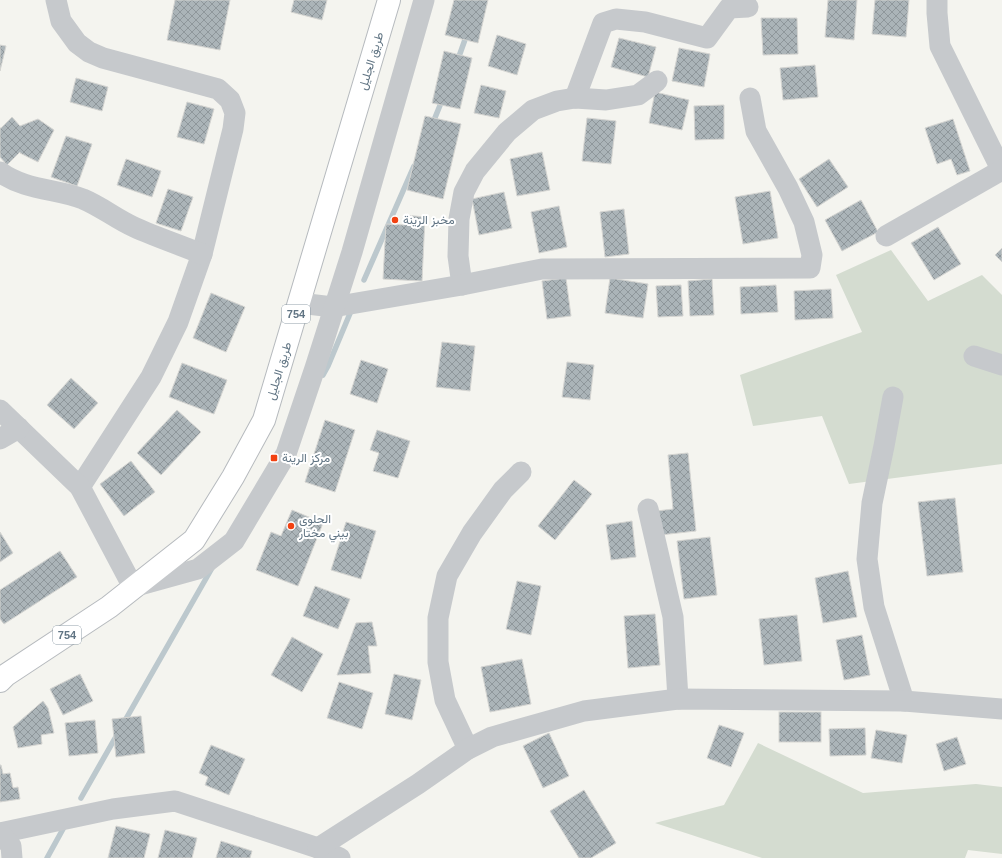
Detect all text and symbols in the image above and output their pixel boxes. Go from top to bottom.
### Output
street label: طريق الجليل [356,30,387,92]
place label: مخبز الرينة [403,213,455,228]
marker: مخبز الرينة [390,215,400,225]
road number: 754 [282,305,310,323]
street label: طريق الجليل [264,340,295,402]
place label: مركز الرينة [282,451,330,466]
marker: مركز الرينة [269,453,279,463]
place label: الحلوى بيني مختار [298,512,348,543]
marker: الحلوى بيني مختار [286,521,296,531]
road number: 754 [53,626,81,644]

